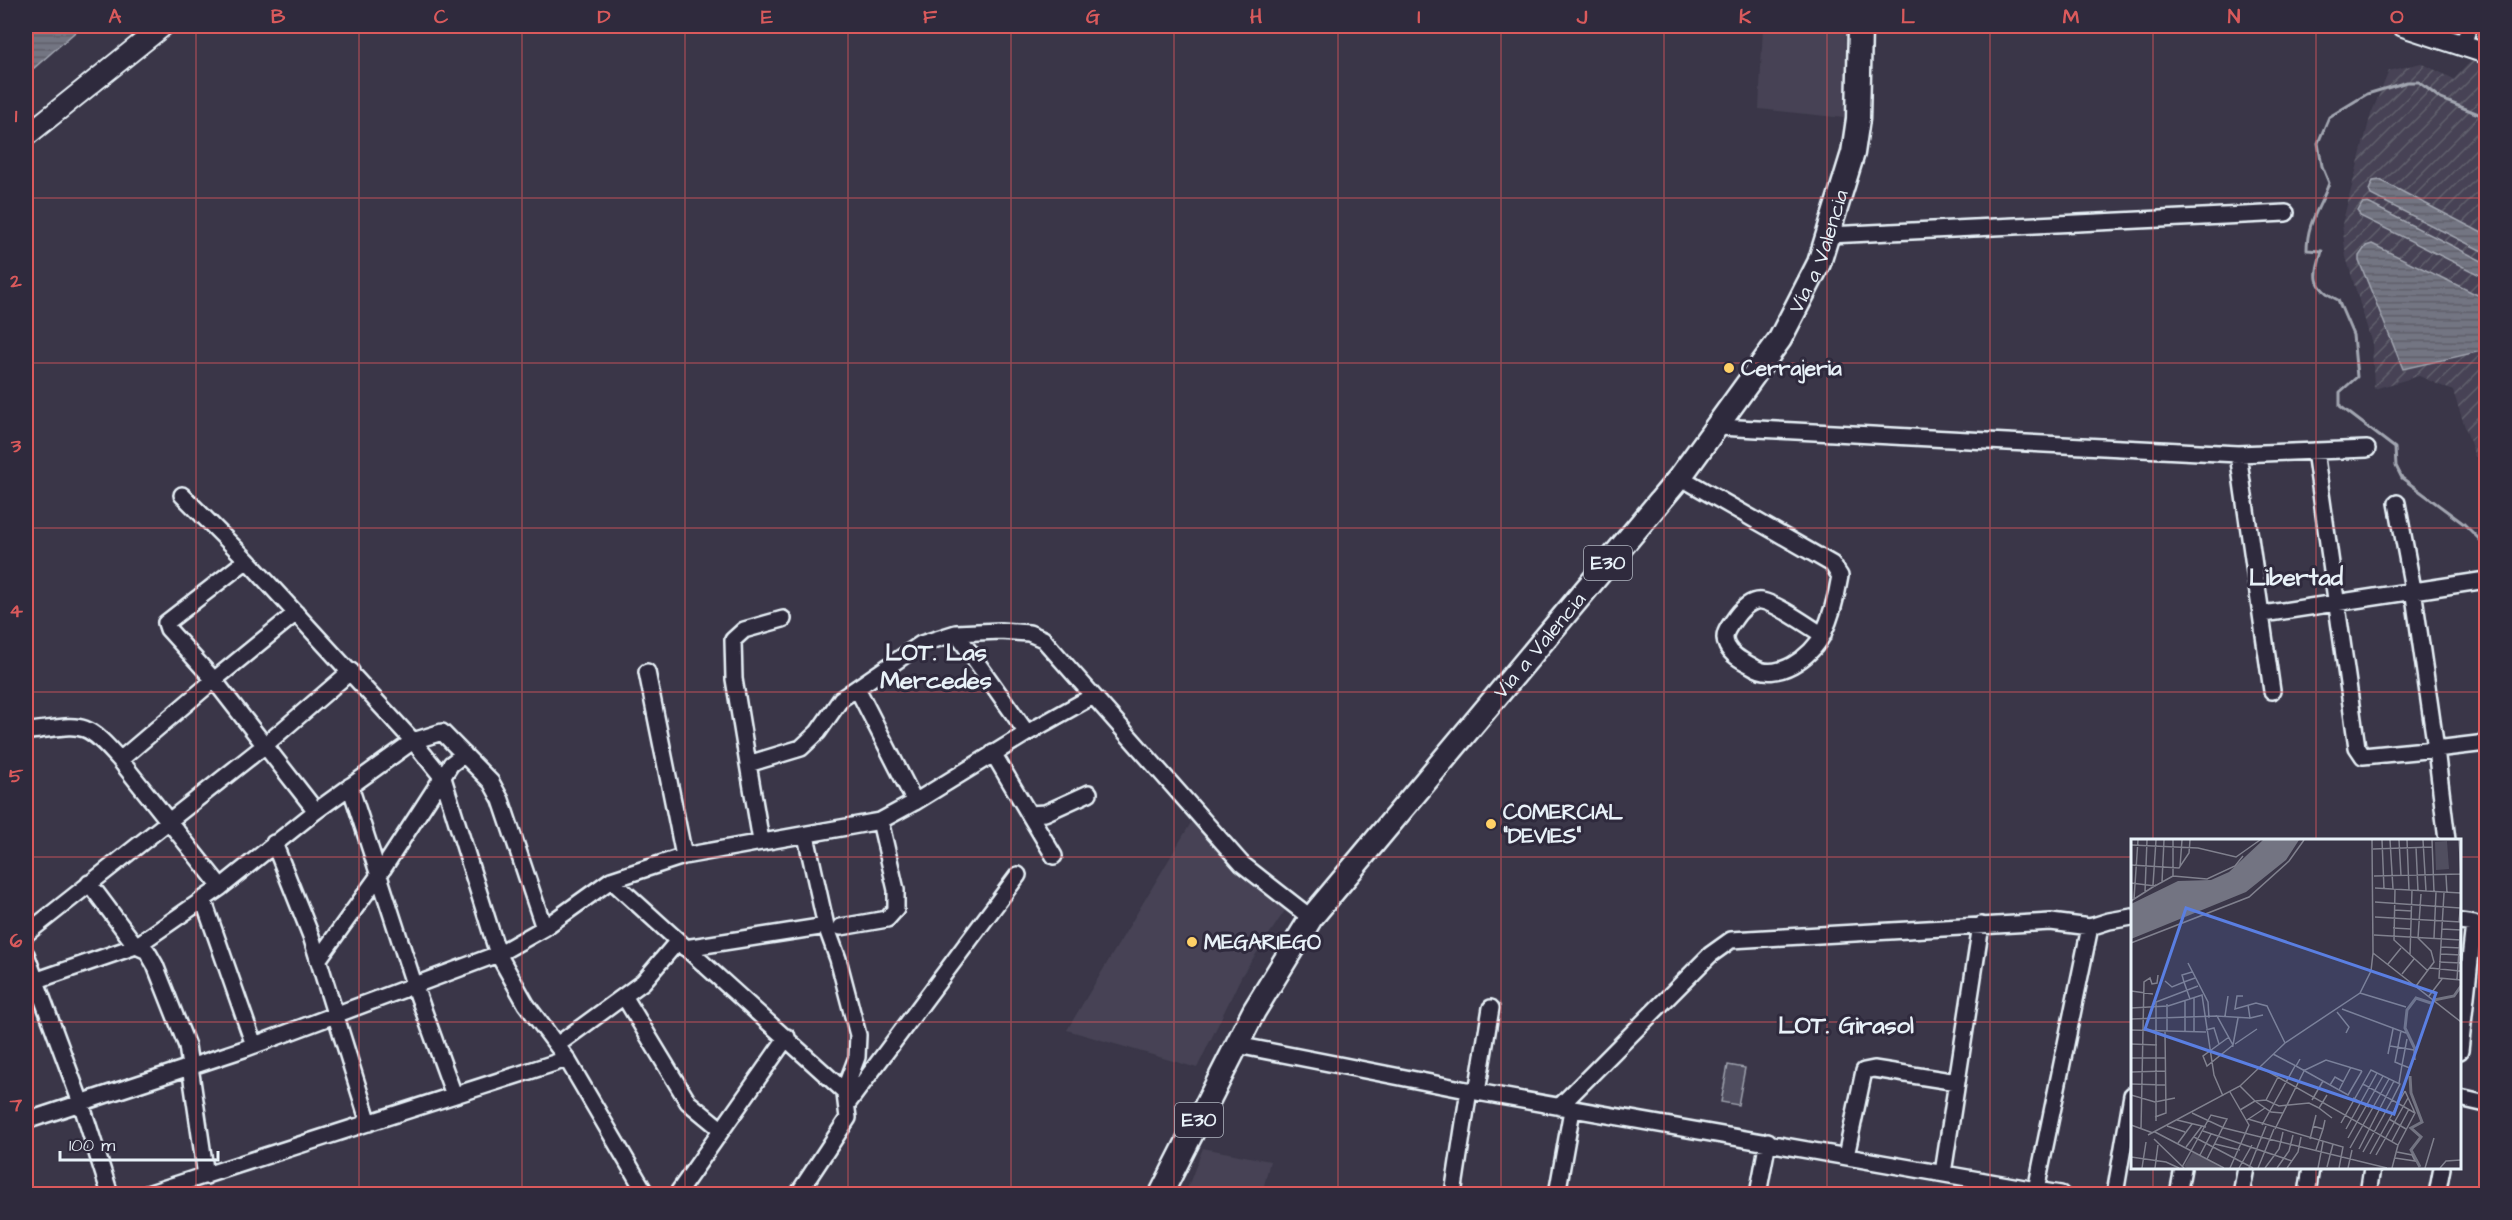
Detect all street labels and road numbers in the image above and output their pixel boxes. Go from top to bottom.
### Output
street label: Vía a Valencia [1781,186,1855,318]
road number: E30 [1584,546,1632,580]
street label: Vía a Valencia [1486,586,1593,705]
road number: E30 [1175,1103,1223,1137]

